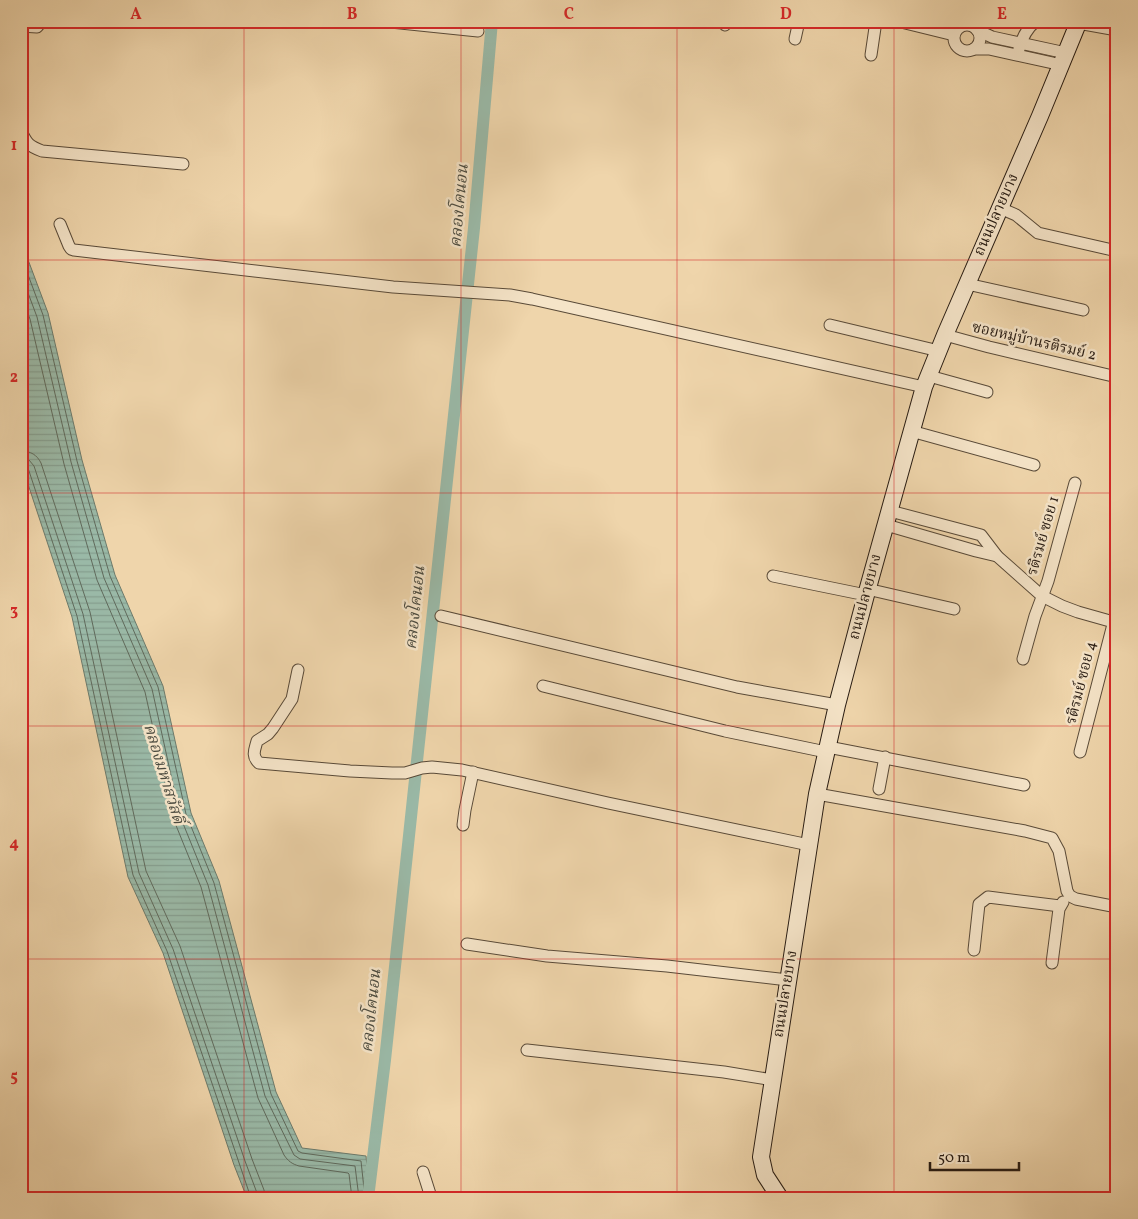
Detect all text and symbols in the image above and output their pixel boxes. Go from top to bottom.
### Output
text: A [130,4,142,26]
text: B [347,4,358,26]
text: C [564,4,574,26]
text: D [780,4,792,26]
text: E [997,4,1007,26]
text: 1 [11,135,17,157]
water label: คลองโคนอน [443,163,475,249]
street label: ถนนปลายบาง [969,170,1025,260]
street label: ซอยหมู่บ้านรติรมย์ 2 [970,317,1098,367]
text: 2 [10,367,18,389]
street label: รติรมย์ ซอย 1 [1022,493,1065,578]
street label: ถนนปลายบาง [844,552,888,642]
water label: คลองโคนอน [399,565,431,651]
text: 3 [10,600,18,622]
street label: รติรมย์ ซอย 4 [1061,639,1102,727]
water label: คลองมหาสวัสดิ์ [137,721,192,832]
text: 4 [9,833,19,855]
street label: ถนนปลายบาง [769,949,803,1039]
water label: คลองโคนอน [355,968,387,1054]
text: 5 [10,1066,18,1088]
scale bar [930,1139,1019,1171]
text: 50 m [938,1148,970,1169]

